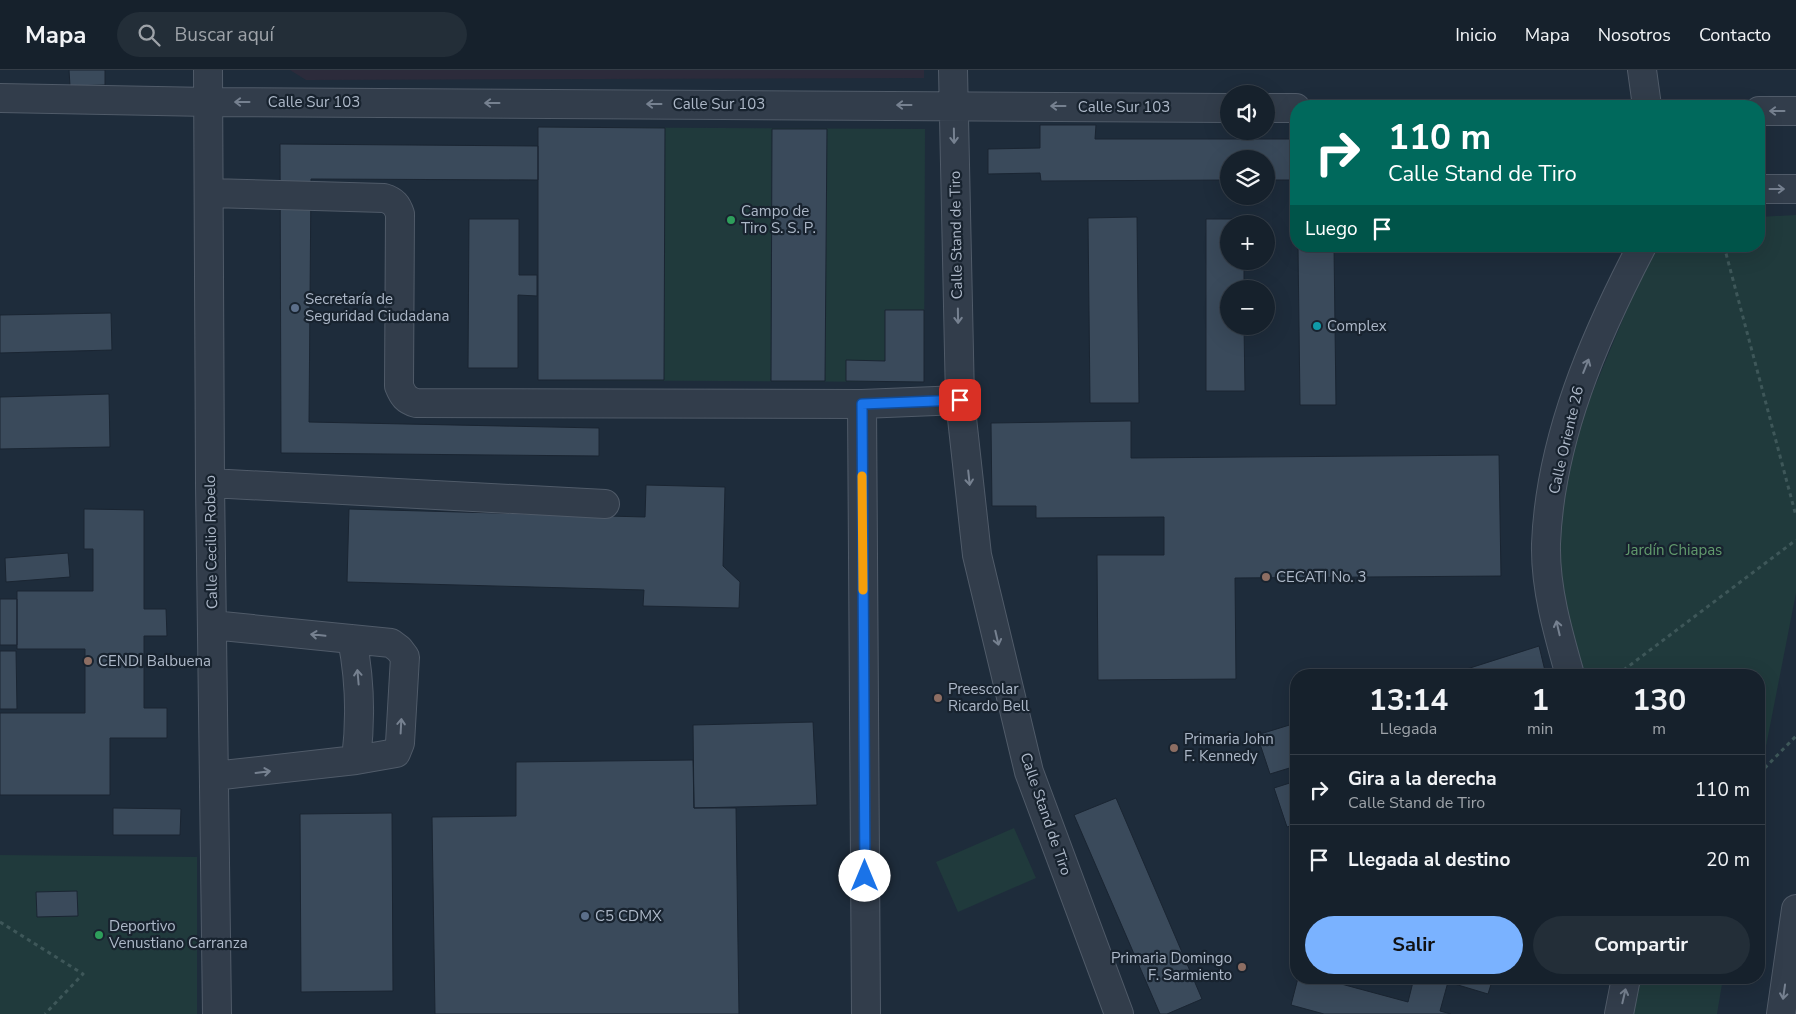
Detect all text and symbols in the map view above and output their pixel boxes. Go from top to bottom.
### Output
search box [117,12,467,57]
text: Mapa [25,19,87,51]
icon: search [135,21,163,49]
text: Buscar aquí [175,22,274,48]
text: Inicio [1455,23,1497,47]
text: Mapa [1525,23,1570,47]
text: Nosotros [1598,23,1671,47]
text: Contacto [1699,23,1771,47]
map controls [1220,85,1275,335]
button: sound [1220,85,1275,140]
street label: Calle Sur 103 [268,92,360,112]
street label: Calle Sur 103 [673,94,765,114]
one-way arrow [234,97,250,107]
street label: Calle Sur 103 [1078,97,1170,117]
one-way arrow [484,98,500,108]
one-way arrow [646,99,662,109]
one-way arrow [896,100,912,110]
one-way arrow [1050,101,1066,111]
one-way arrow [1770,106,1786,116]
text: 110 m [1388,114,1491,161]
icon: right [1305,120,1370,185]
one-way arrow [949,128,958,144]
button: layers [1220,150,1275,205]
text: Calle Stand de Tiro [1388,159,1577,189]
street label: Calle Stand de Tiro [945,170,967,300]
one-way arrow [1769,184,1785,194]
place label: Campo de Tiro S. S. P. [741,201,816,238]
marker: Campo de Tiro S. S. P. [725,214,737,226]
button: + [1220,215,1275,270]
icon: arrive [1368,215,1396,243]
text: Luego [1305,216,1358,242]
button: − [1220,280,1275,335]
place label: Secretaría de Seguridad Ciudadana [305,289,449,326]
marker: Secretaría de Seguridad Ciudadana [289,302,301,314]
one-way arrow [954,308,963,324]
place label: Complex [1327,316,1387,336]
marker: Complex [1311,320,1323,332]
one-way arrow [1582,359,1591,374]
pin [939,379,981,421]
street label: Calle Oriente 26 [1544,384,1588,496]
icon: arrive [946,386,974,414]
one-way arrow [964,470,974,486]
street label: Calle Cecilio Robelo [200,475,222,609]
park label: Jardín Chiapas [1625,540,1722,560]
place label: CECATI No. 3 [1276,567,1367,587]
marker: CECATI No. 3 [1260,571,1272,583]
one-way arrow [1553,620,1562,636]
one-way arrow [993,629,1002,645]
one-way arrow [310,630,326,640]
place label: CENDI Balbuena [98,651,211,671]
marker: CENDI Balbuena [82,655,94,667]
one-way arrow [353,669,363,685]
place label: Preescolar Ricardo Bell [948,679,1030,716]
text: 13:14 [1369,680,1448,721]
text: 1 [1531,680,1549,721]
text: 130 [1632,680,1686,721]
marker: Preescolar Ricardo Bell [932,692,944,704]
one-way arrow [397,718,406,734]
text: Llegada [1380,718,1437,740]
text: min [1527,718,1553,740]
text: m [1652,718,1666,740]
place label: Primaria John F. Kennedy [1184,729,1274,766]
marker: Primaria John F. Kennedy [1168,742,1180,754]
street label: Calle Stand de Tiro [1016,750,1076,878]
text: Gira a la derecha [1348,766,1497,792]
one-way arrow [255,767,271,777]
icon: right [1305,776,1333,804]
text: 110 m [1695,777,1750,803]
text: Calle Stand de Tiro [1348,792,1485,814]
icon: arrive [1305,846,1333,874]
text: Llegada al destino [1348,847,1510,873]
text: 20 m [1706,847,1750,873]
position arrow [838,849,890,901]
place label: C5 CDMX [595,906,662,926]
marker: C5 CDMX [579,910,591,922]
place label: Deportivo Venustiano Carranza [108,916,248,953]
button: Salir [1305,916,1523,974]
button: Compartir [1533,916,1750,974]
marker: Deportivo Venustiano Carranza [93,929,105,941]
place label: Primaria Domingo F. Sarmiento [1111,948,1232,985]
marker: Primaria Domingo F. Sarmiento [1236,961,1248,973]
one-way arrow [1779,984,1789,1000]
one-way arrow [1620,988,1629,1004]

